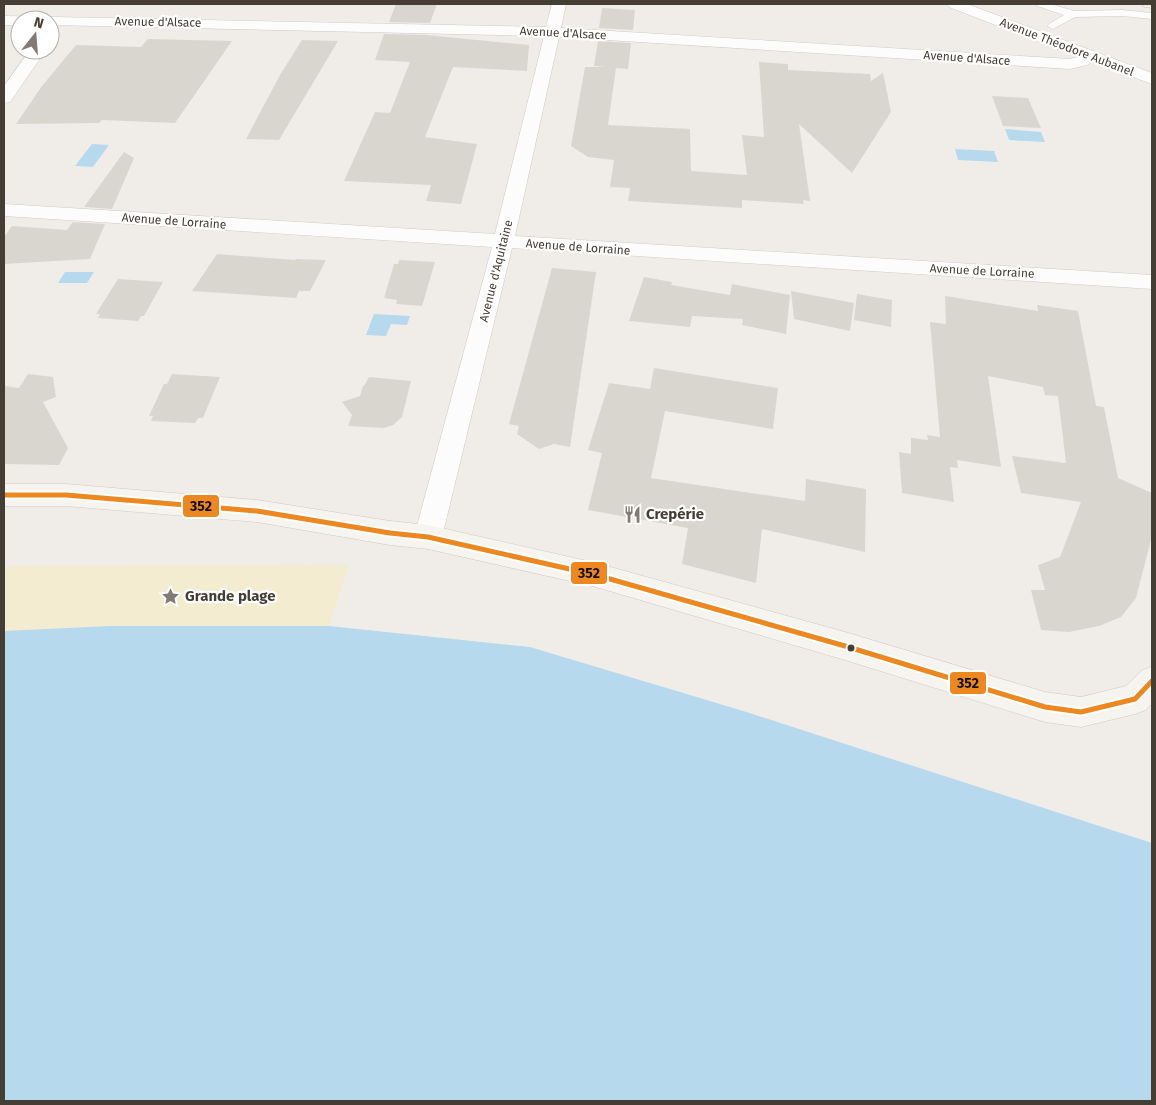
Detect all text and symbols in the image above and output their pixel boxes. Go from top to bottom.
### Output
north arrow [10,10,60,60]
text: N [32,14,46,33]
street label: Avenue d'Alsace [114,14,202,30]
street label: Avenue Théodore Aubanel [998,15,1136,79]
street label: Avenue d'Alsace [519,24,607,42]
street label: Avenue d'Alsace [923,48,1011,68]
street label: Avenue de Lorraine [121,210,227,232]
street label: Avenue d'Aquitaine [477,219,515,323]
street label: Avenue de Lorraine [525,236,631,258]
street label: Avenue de Lorraine [929,261,1035,281]
line badge: 352 [182,494,220,518]
text: 352 [189,498,212,515]
restaurant icon: Crepérie [622,504,642,524]
place label: Crepérie [646,505,704,523]
line badge: 352 [570,561,608,585]
text: 352 [577,565,600,582]
place icon: Grande plage [161,586,181,606]
place label: Grande plage [185,587,276,605]
unlabelled marker [846,643,856,653]
line badge: 352 [949,671,987,695]
text: 352 [956,675,979,692]

